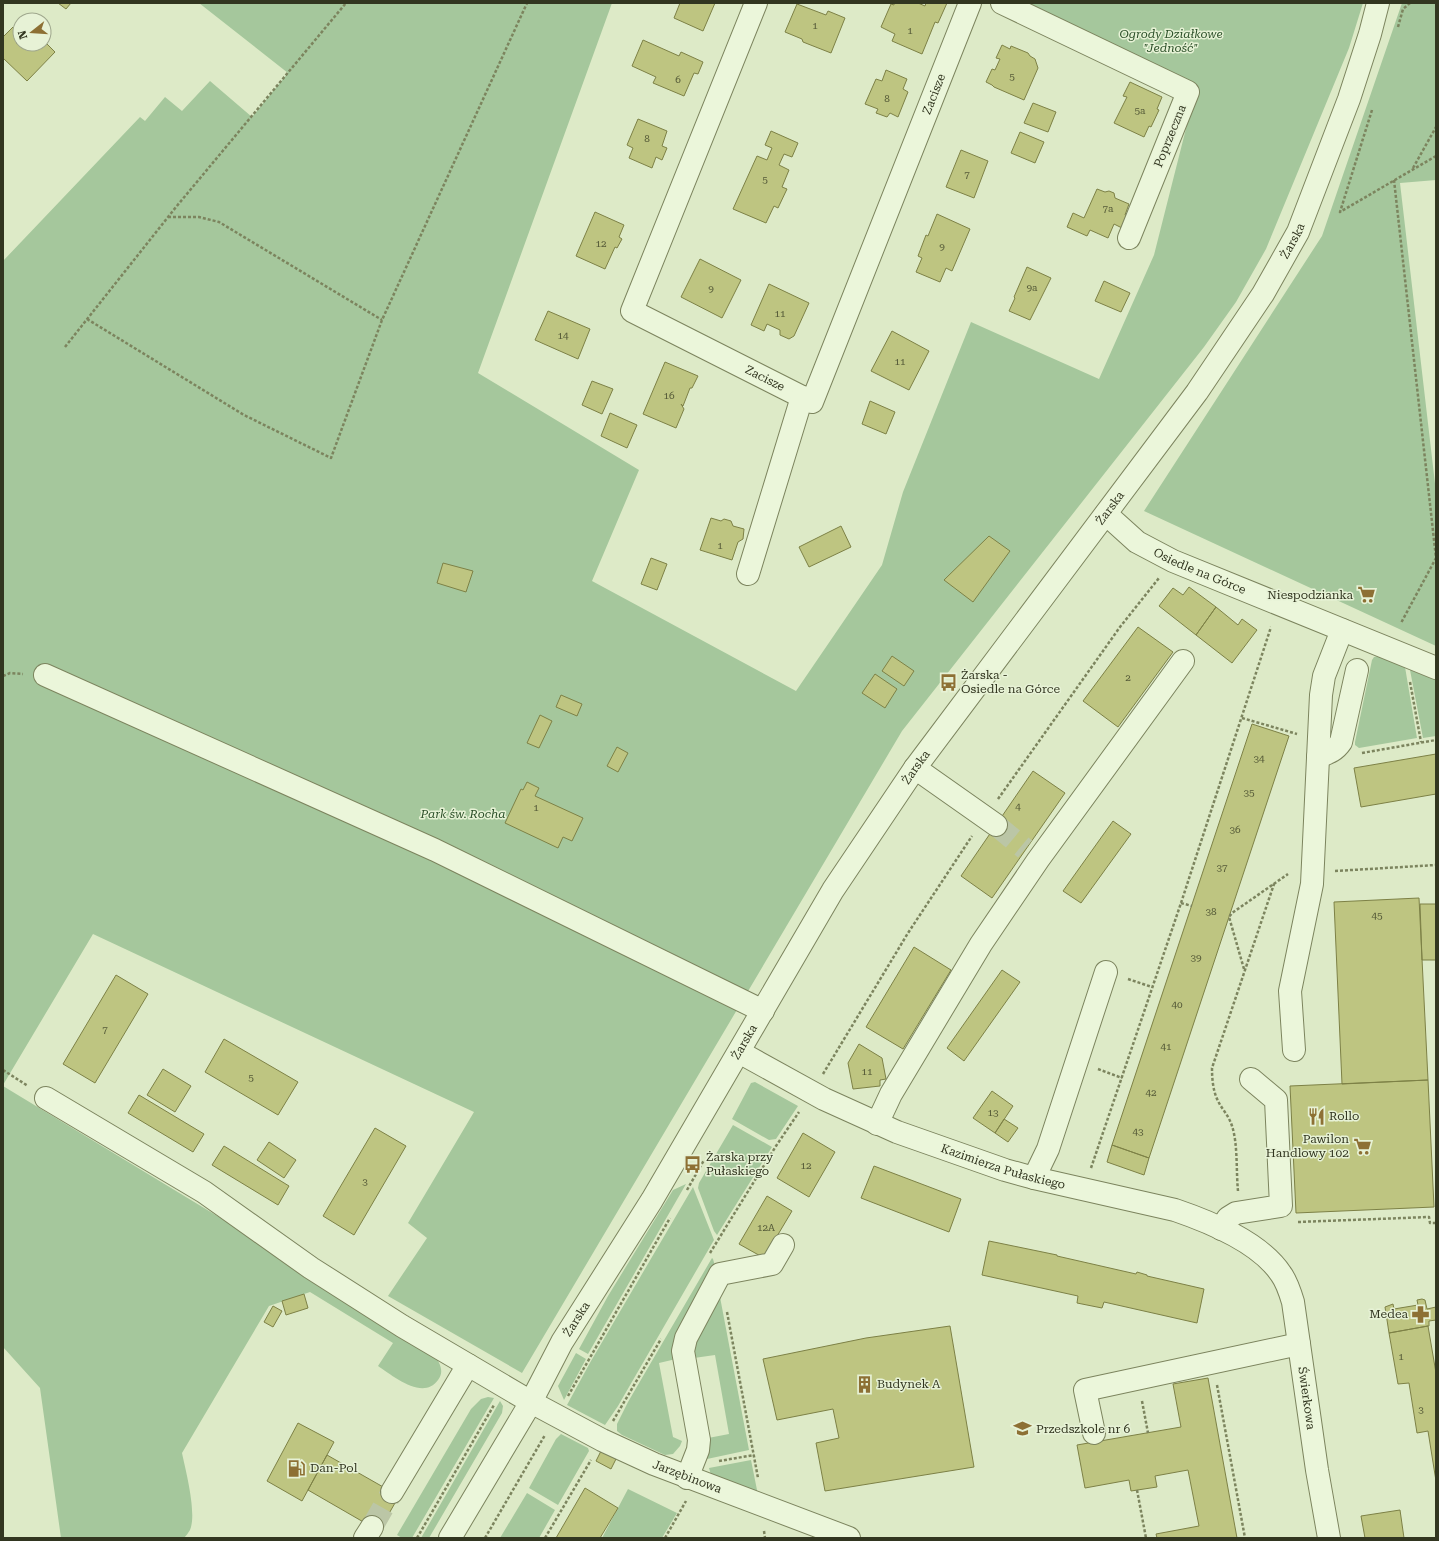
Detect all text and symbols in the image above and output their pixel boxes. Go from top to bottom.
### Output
north arrow [12,12,52,52]
house number: 1 [812,20,818,31]
house number: 1 [907,25,913,36]
park label: Ogrody Działkowe "Jedność" [1119,27,1223,55]
text: N [15,28,30,41]
street label: Zacisze [920,71,948,116]
house number: 5 [1009,71,1015,82]
house number: 6 [675,74,681,85]
house number: 8 [884,93,890,104]
street label: Poprzeczna [1151,102,1189,169]
house number: 5a [1134,105,1146,116]
house number: 8 [644,133,650,144]
house number: 7 [964,169,970,180]
house number: 5 [762,174,768,185]
house number: 7a [1102,203,1114,214]
street label: Żarska [1277,221,1308,261]
house number: 12 [595,238,607,249]
house number: 9 [939,241,945,252]
house number: 9a [1026,282,1038,293]
house number: 9 [708,283,714,294]
house number: 11 [774,308,786,319]
house number: 14 [557,330,569,341]
house number: 11 [894,356,906,367]
street label: Zacisze [743,362,787,394]
house number: 16 [663,390,675,401]
street label: Żarska [1093,488,1127,528]
house number: 1 [717,540,723,551]
street label: Osiedle na Górce [1151,545,1248,597]
supermarket icon: Niespodzianka [1356,585,1376,605]
place label: Niespodzianka [1267,588,1353,602]
place label: Żarska - Osiedle na Górce [961,668,1060,696]
bus stop icon: Żarska - Osiedle na Górce [938,672,958,692]
house number: 2 [1125,672,1131,683]
street label: Żarska [899,747,933,787]
house number: 34 [1253,753,1265,764]
house number: 35 [1243,787,1255,798]
house number: 4 [1015,801,1021,812]
house number: 1 [533,802,539,813]
park label: Park św. Rocha [419,807,506,821]
house number: 36 [1229,824,1241,835]
house number: 37 [1216,862,1228,873]
house number: 38 [1205,906,1217,917]
house number: 45 [1371,910,1383,921]
house number: 39 [1190,952,1202,963]
house number: 40 [1171,999,1183,1010]
street label: Żarska [729,1021,760,1062]
house number: 7 [102,1024,108,1035]
house number: 41 [1160,1041,1172,1052]
house number: 11 [861,1066,873,1077]
house number: 5 [248,1072,254,1083]
house number: 42 [1145,1087,1157,1098]
restaurant icon: Rollo [1306,1106,1326,1126]
house number: 13 [987,1107,999,1118]
place label: Rollo [1329,1109,1359,1123]
house number: 43 [1132,1126,1144,1137]
place label: Pawilon Handlowy 102 [1266,1132,1349,1160]
supermarket icon: Pawilon Handlowy 102 [1352,1136,1372,1156]
street label: Kazimierza Pułaskiego [939,1141,1067,1192]
place label: Żarska przy Pułaskiego [706,1150,774,1178]
bus stop icon: Żarska przy Pułaskiego [683,1154,703,1174]
house number: 12 [800,1160,812,1171]
house number: 3 [362,1176,368,1187]
house number: 12A [757,1222,775,1233]
street label: Żarska [560,1299,593,1339]
pharmacy icon: Medea [1411,1304,1431,1324]
place label: Medea [1369,1307,1408,1321]
house number: 1 [1398,1351,1404,1362]
street label: Świerkowa [1295,1366,1318,1431]
building icon: Budynek A [854,1374,874,1394]
place label: Budynek A [877,1377,941,1391]
house number: 3 [1418,1404,1424,1415]
school or university icon: Przedszkole nr 6 [1013,1419,1033,1439]
place label: Przedszkole nr 6 [1036,1422,1131,1436]
street label: Jarzębinowa [651,1457,724,1496]
fuel station icon: Dan-Pol [287,1458,307,1478]
place label: Dan-Pol [310,1461,358,1475]

